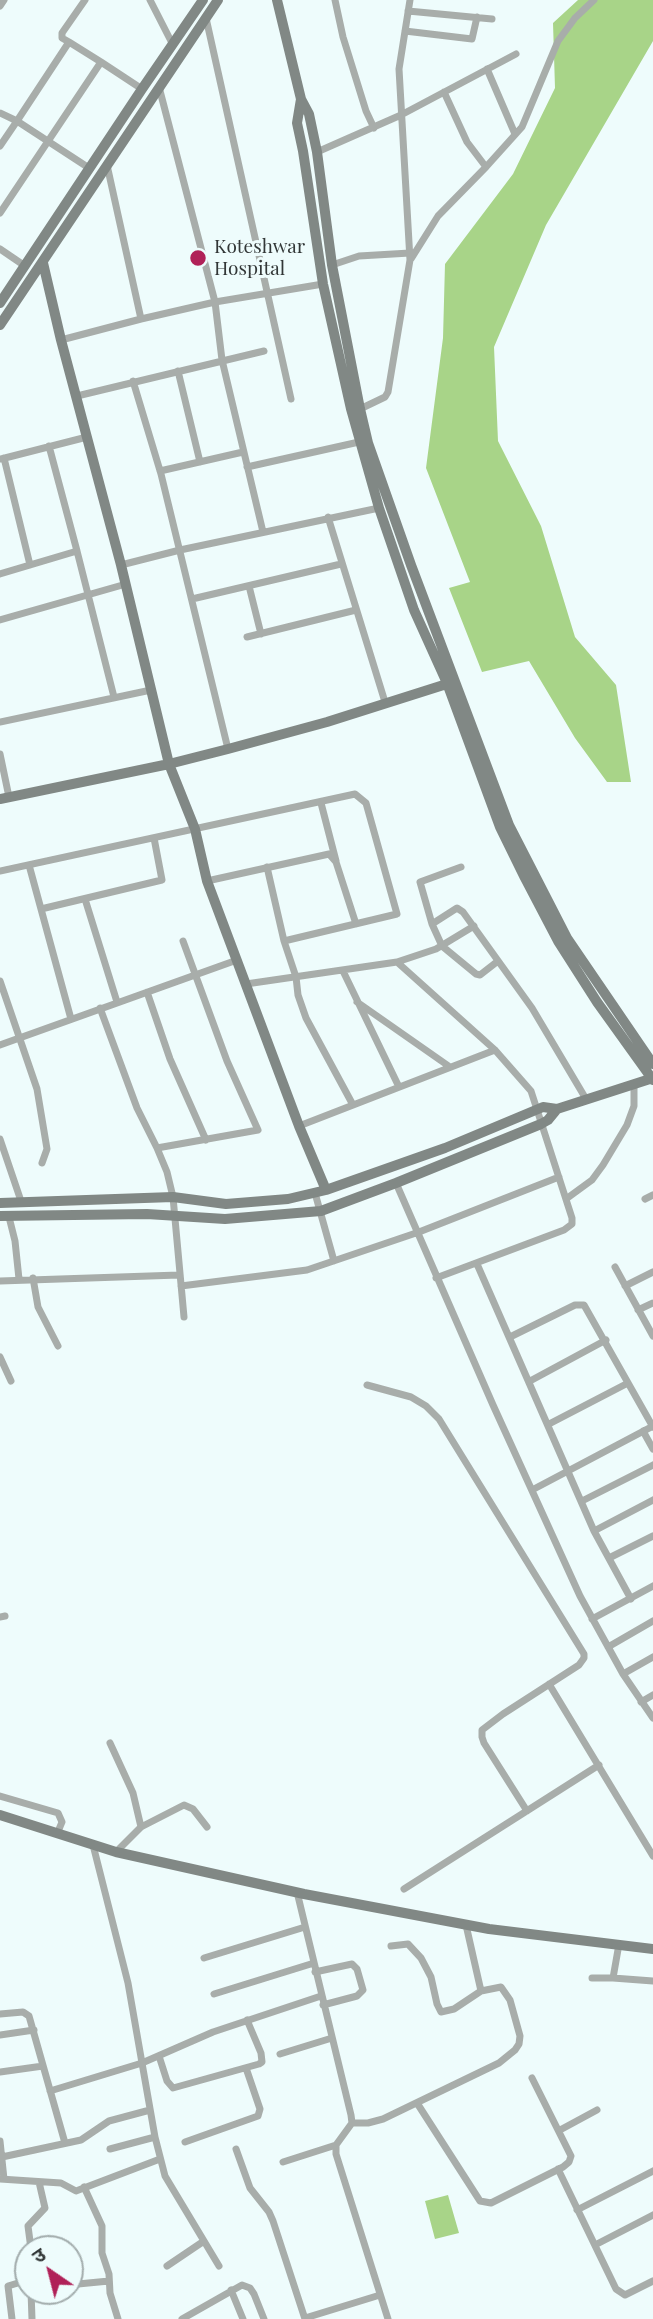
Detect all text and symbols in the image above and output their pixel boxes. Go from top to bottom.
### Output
place label: Koteshwar Hospital [214,236,305,280]
marker: Koteshwar Hospital [188,248,208,268]
north arrow [14,2235,84,2305]
text: उ [26,2241,50,2268]

